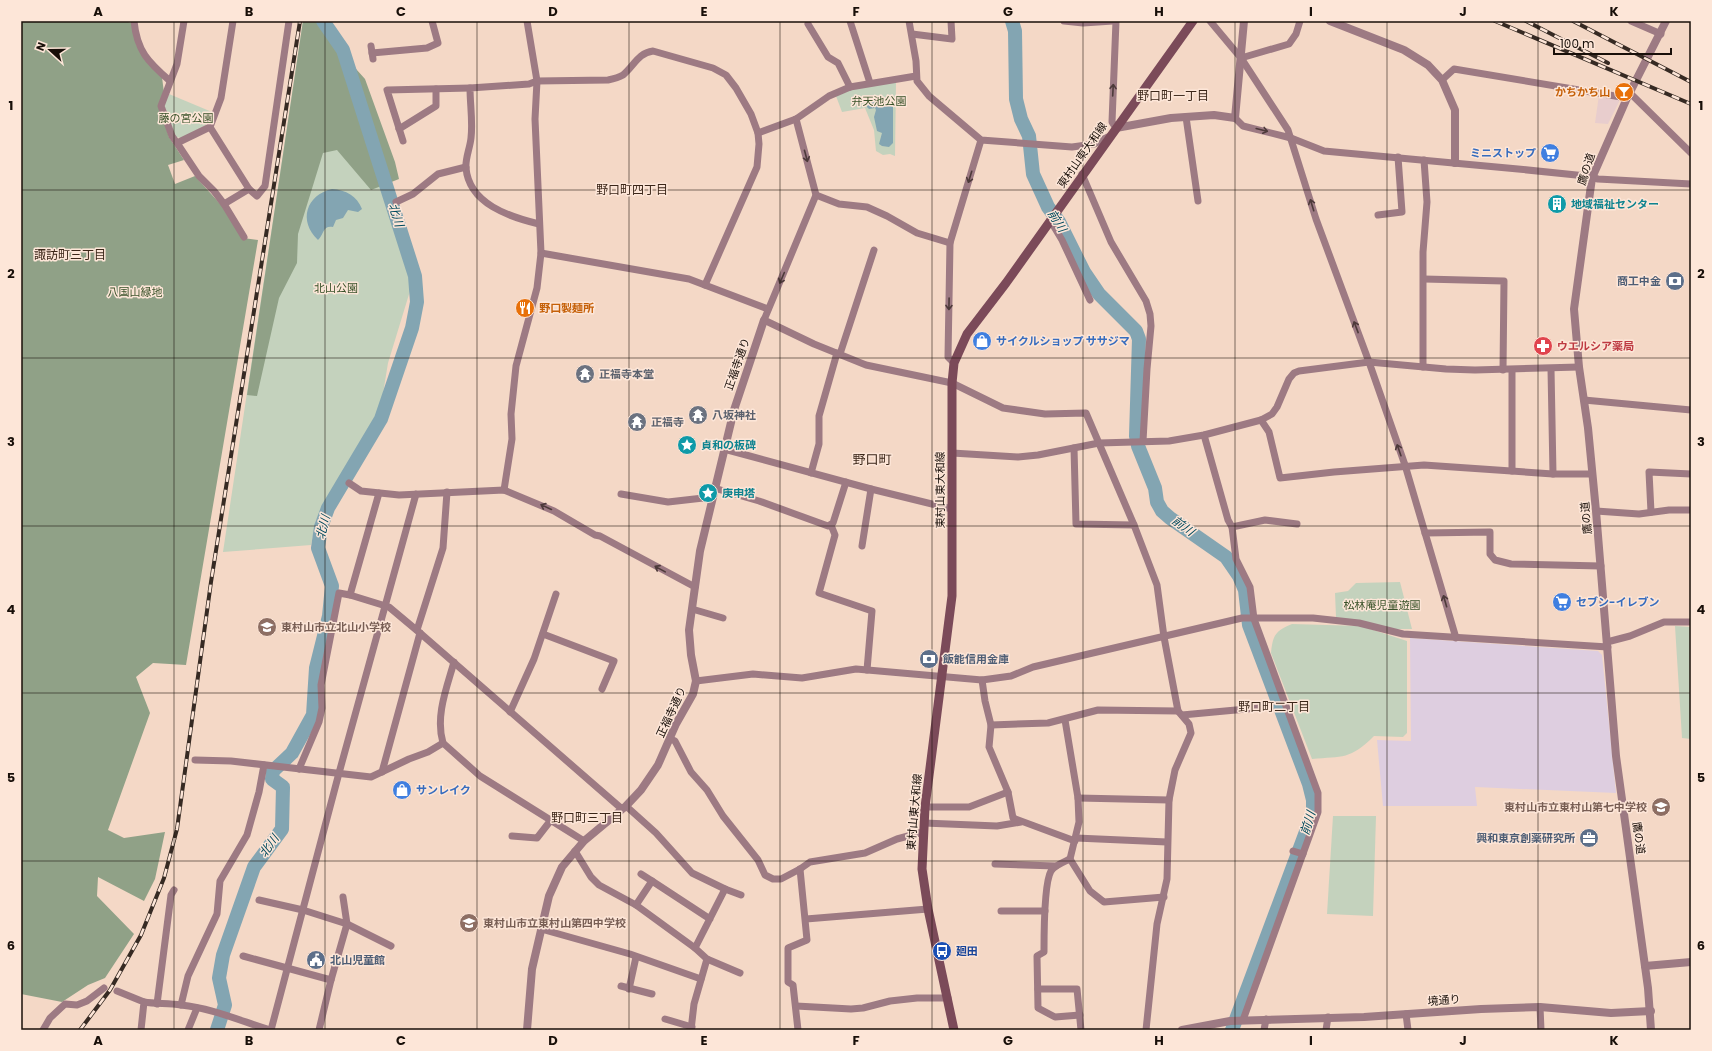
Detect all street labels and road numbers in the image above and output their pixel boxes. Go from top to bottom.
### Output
street label: 東村山東大和線 [1053,119,1111,191]
street label: 鷹の道 [1573,151,1599,187]
street label: 正福寺通り [720,335,754,393]
street label: 東村山東大和線 [932,452,948,529]
street label: 鷹の道 [1577,501,1595,535]
street label: 正福寺通り [652,684,690,740]
street label: 東村山東大和線 [903,773,925,851]
street label: 鷹の道 [1629,821,1649,855]
street label: 境通り [1427,991,1461,1009]

